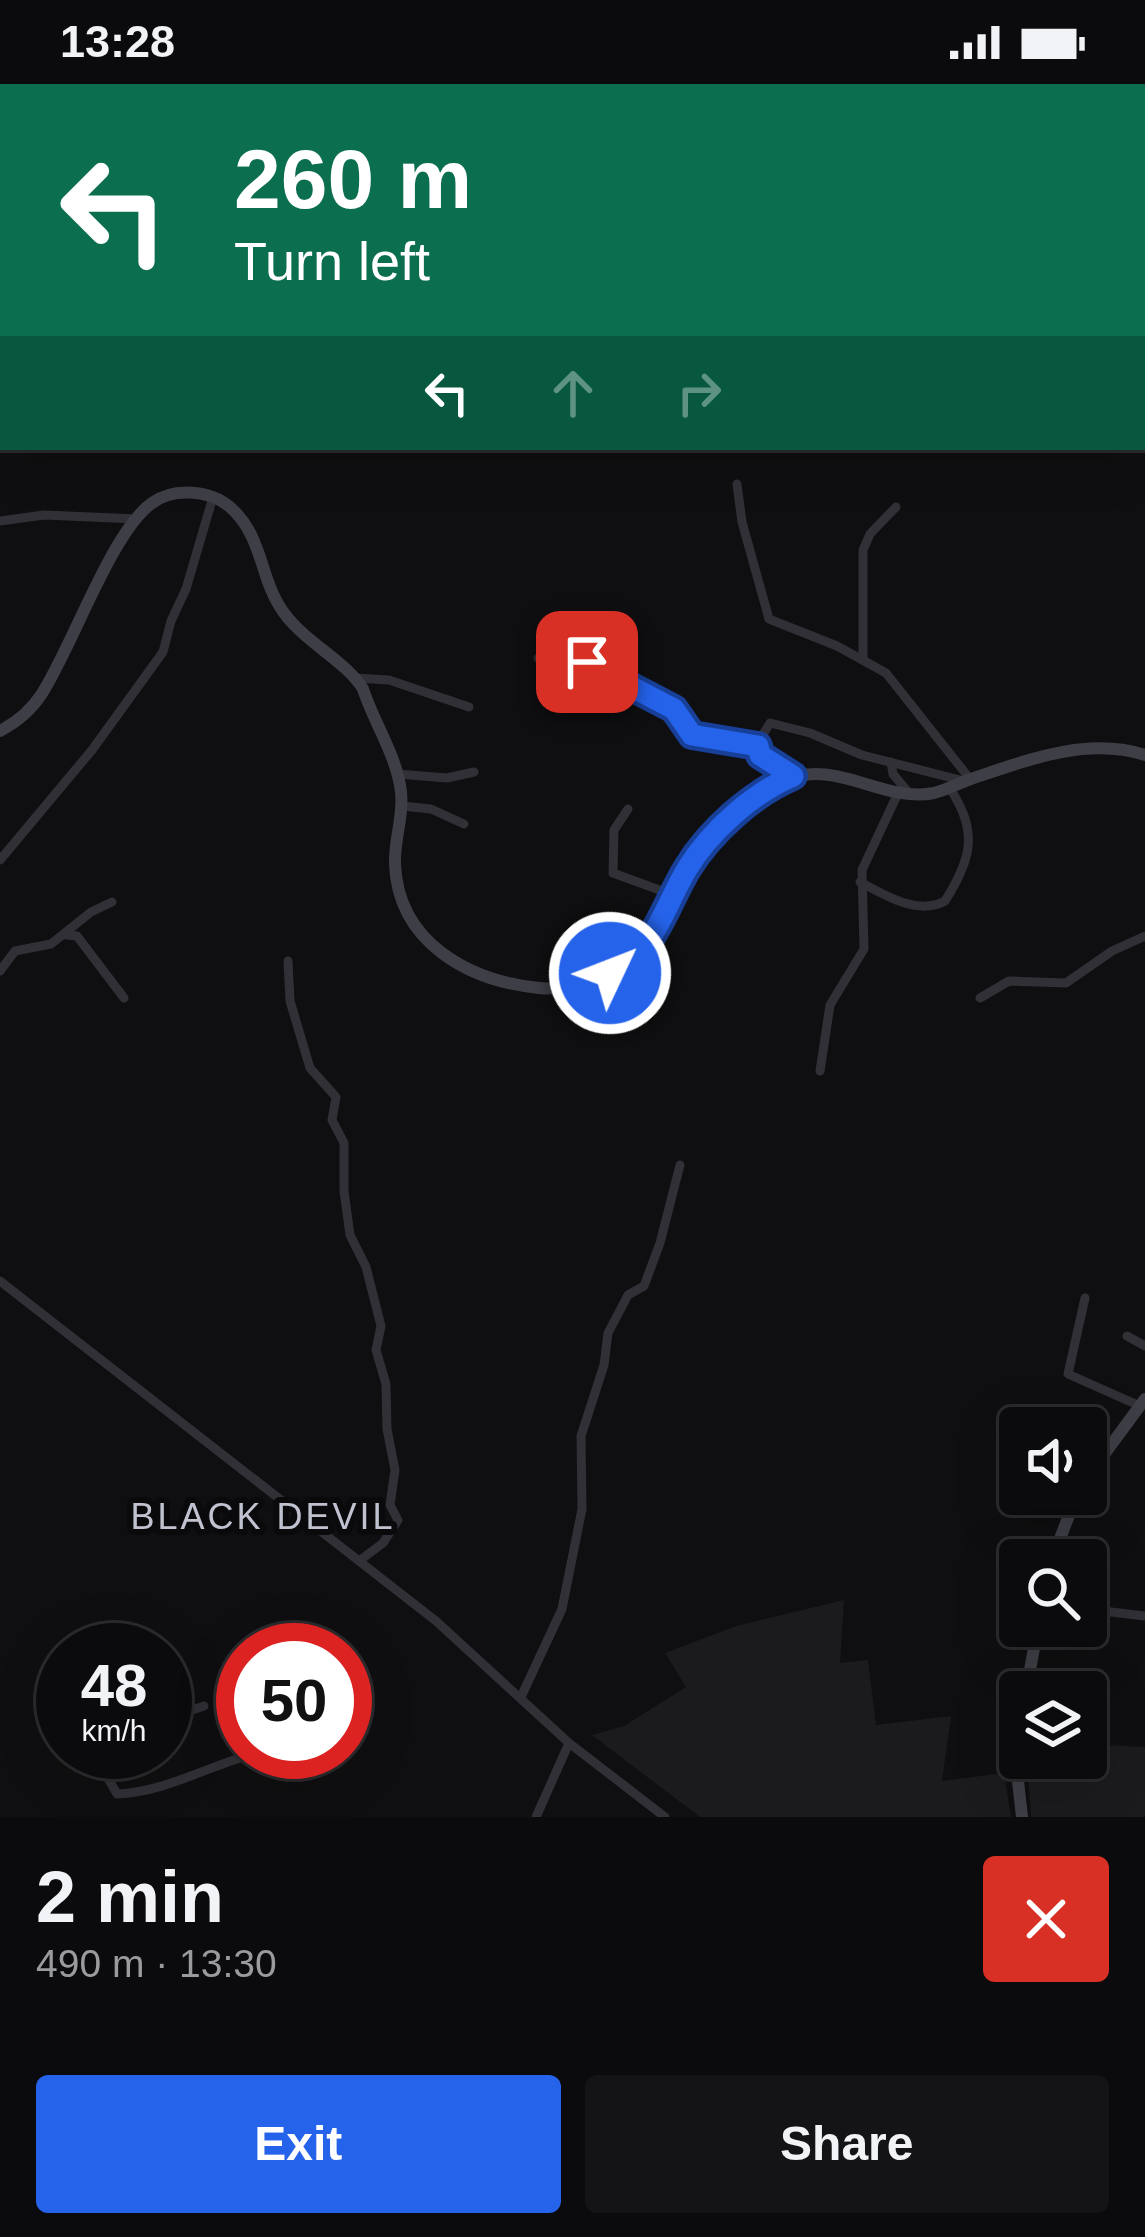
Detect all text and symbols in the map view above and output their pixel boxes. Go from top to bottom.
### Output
text: 13:28 [60,16,175,67]
icon: left [36,132,192,288]
text: 260 m [234,132,472,226]
text: Turn left [234,231,430,291]
icon: left [414,360,480,426]
icon: ahead [540,360,606,426]
icon: right [666,360,732,426]
pin [536,611,638,713]
icon: arrive [554,629,620,695]
position arrow [547,910,673,1036]
map controls [999,1407,1107,1779]
button: sound [999,1407,1107,1515]
district label: BLACK DEVIL [130,1496,396,1537]
button: search [999,1539,1107,1647]
speed limit sign: 50 [216,1623,372,1779]
text: 48 [81,1652,147,1719]
button: layers [999,1671,1107,1779]
text: km/h [81,1714,147,1747]
button: close [983,1856,1109,1982]
text: 2 min [36,1857,224,1937]
text: 490 m · 13:30 [36,1942,277,1985]
button: Exit [36,2075,561,2213]
button: Share [585,2075,1109,2213]

